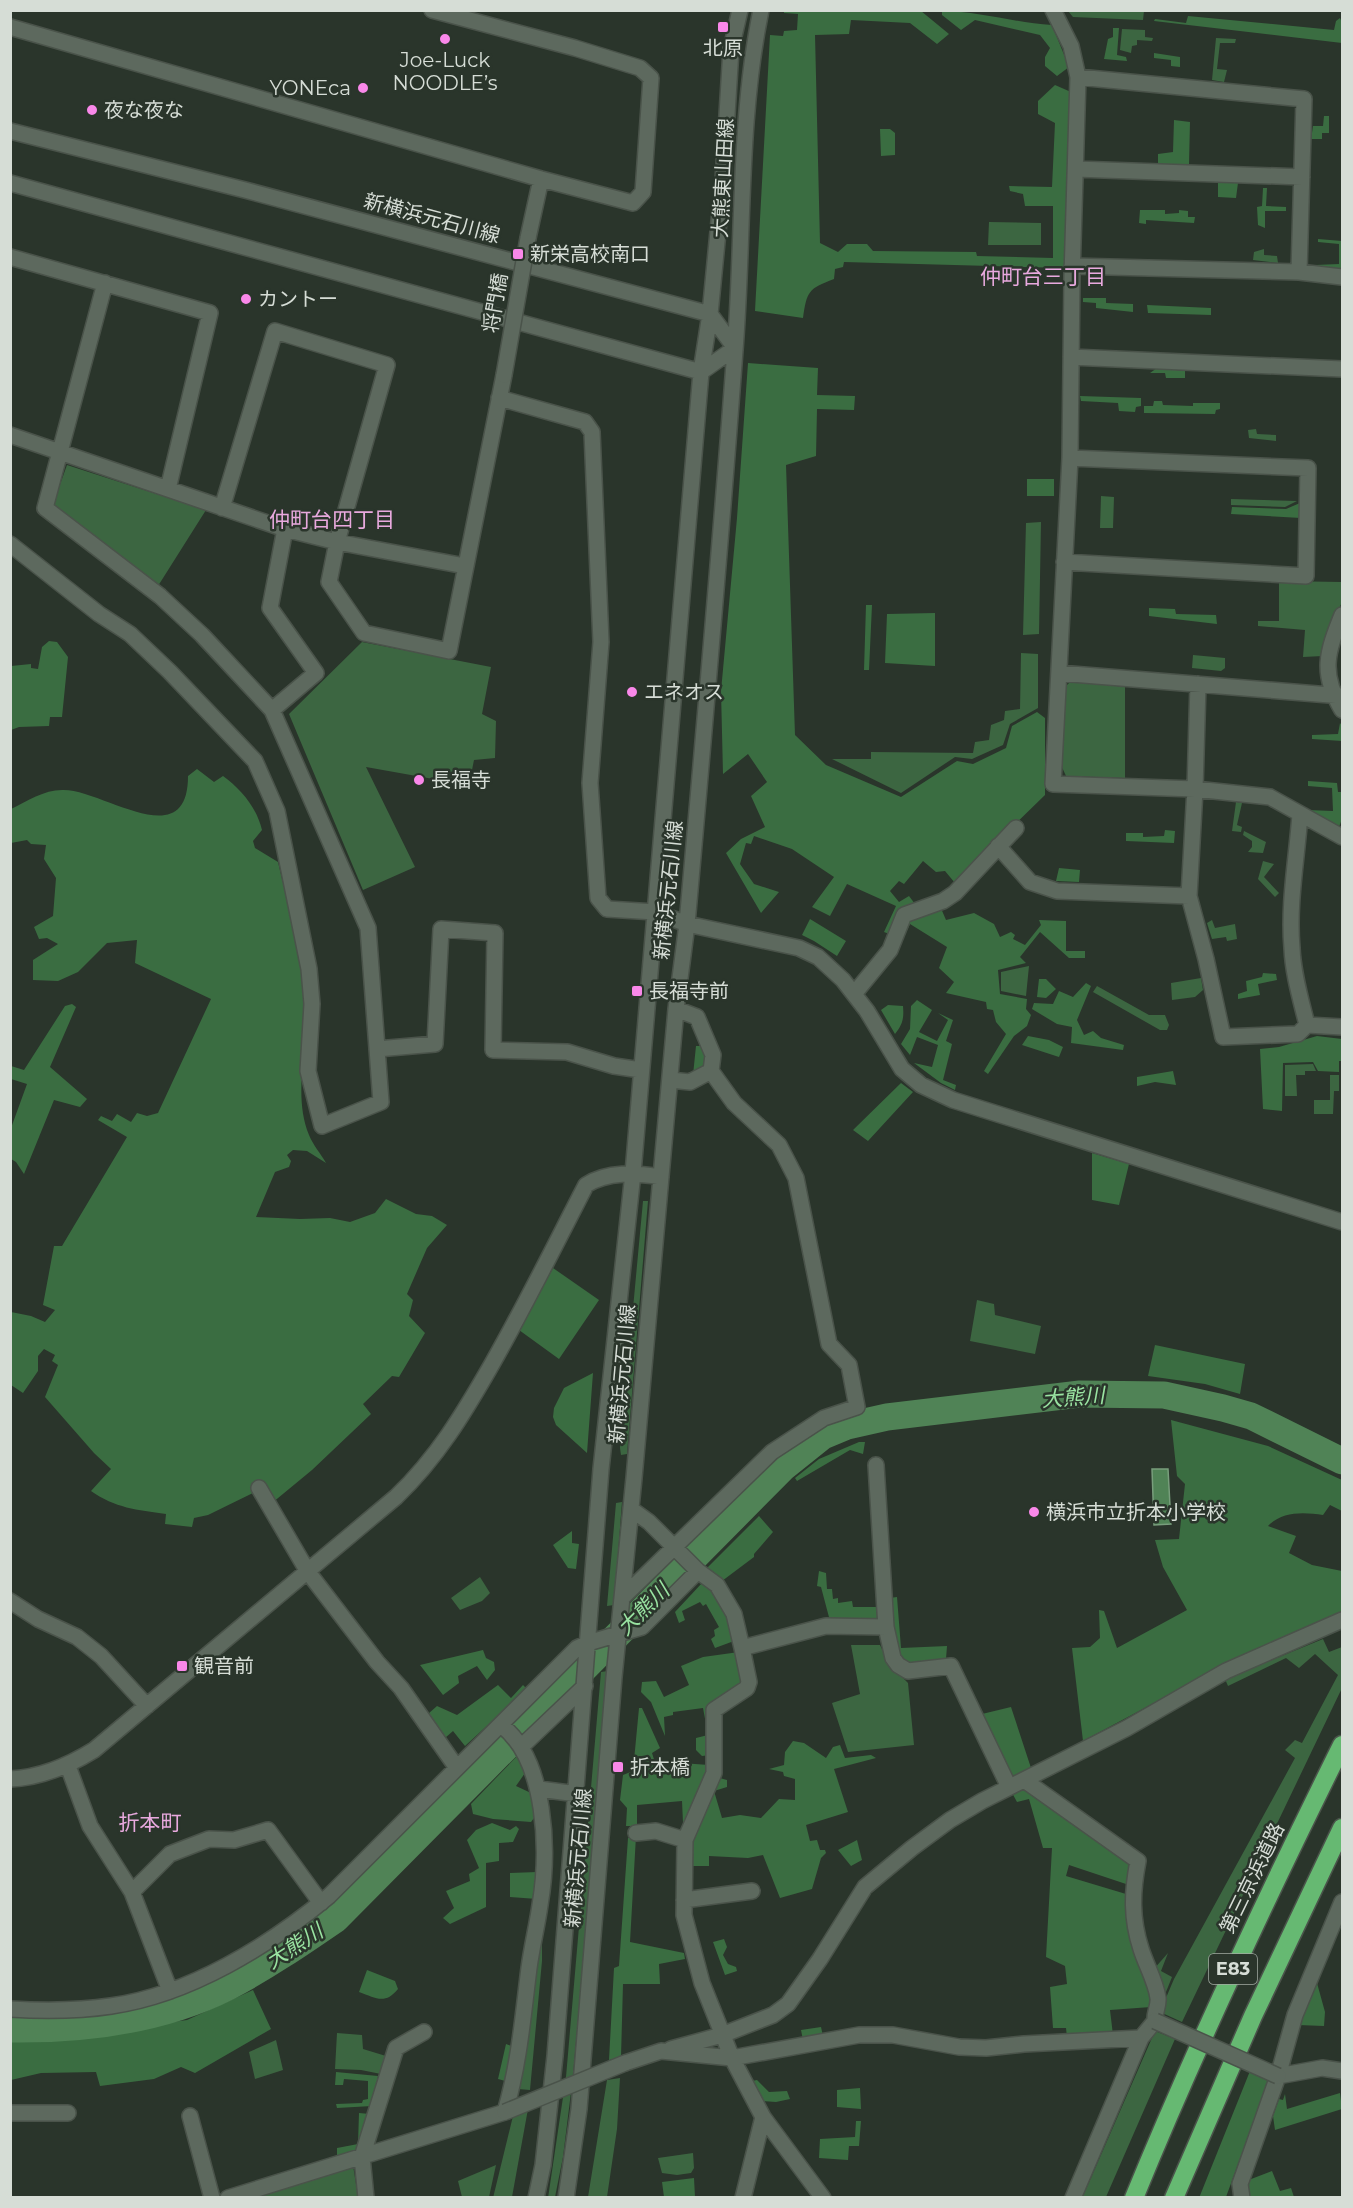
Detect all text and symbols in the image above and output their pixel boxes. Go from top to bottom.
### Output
marker: 北原 [716,20,730,34]
marker: Joe-Luck NOODLE’s [438,32,452,46]
place label: 北原 [703,36,743,60]
place label: Joe-Luck NOODLE’s [392,48,498,95]
place label: YONEca [270,76,351,100]
marker: YONEca [356,81,370,95]
place label: 夜な夜な [104,98,184,122]
marker: 夜な夜な [85,103,99,117]
street label: 大熊東山田線 [708,117,738,239]
street label: 新横浜元石川線 [361,188,503,248]
place label: 新栄高校南口 [530,242,650,266]
marker: 新栄高校南口 [511,247,525,261]
district label: 仲町台三丁目 [980,264,1106,289]
street label: 将門橋 [478,271,512,335]
place label: カントー [258,287,338,311]
marker: カントー [239,292,253,306]
district label: 仲町台四丁目 [269,507,395,532]
place label: エネオス [644,680,724,704]
marker: エネオス [625,685,639,699]
place label: 長福寺 [431,768,491,792]
marker: 長福寺 [412,773,426,787]
street label: 新横浜元石川線 [649,819,687,961]
place label: 長福寺前 [649,979,729,1003]
marker: 長福寺前 [630,984,644,998]
street label: 新横浜元石川線 [604,1303,640,1445]
water label: 大熊川 [1041,1382,1107,1412]
place label: 横浜市立折本小学校 [1046,1500,1226,1524]
marker: 横浜市立折本小学校 [1027,1505,1041,1519]
water label: 大熊川 [612,1576,676,1640]
place label: 観音前 [194,1654,254,1678]
marker: 観音前 [175,1659,189,1673]
place label: 折本橋 [630,1755,690,1779]
marker: 折本橋 [611,1760,625,1774]
street label: 新横浜元石川線 [560,1787,596,1929]
district label: 折本町 [119,1810,182,1835]
street label: 第三京浜道路 [1215,1819,1289,1937]
water label: 大熊川 [261,1917,329,1974]
road number: E83 [1209,1954,1257,1984]

